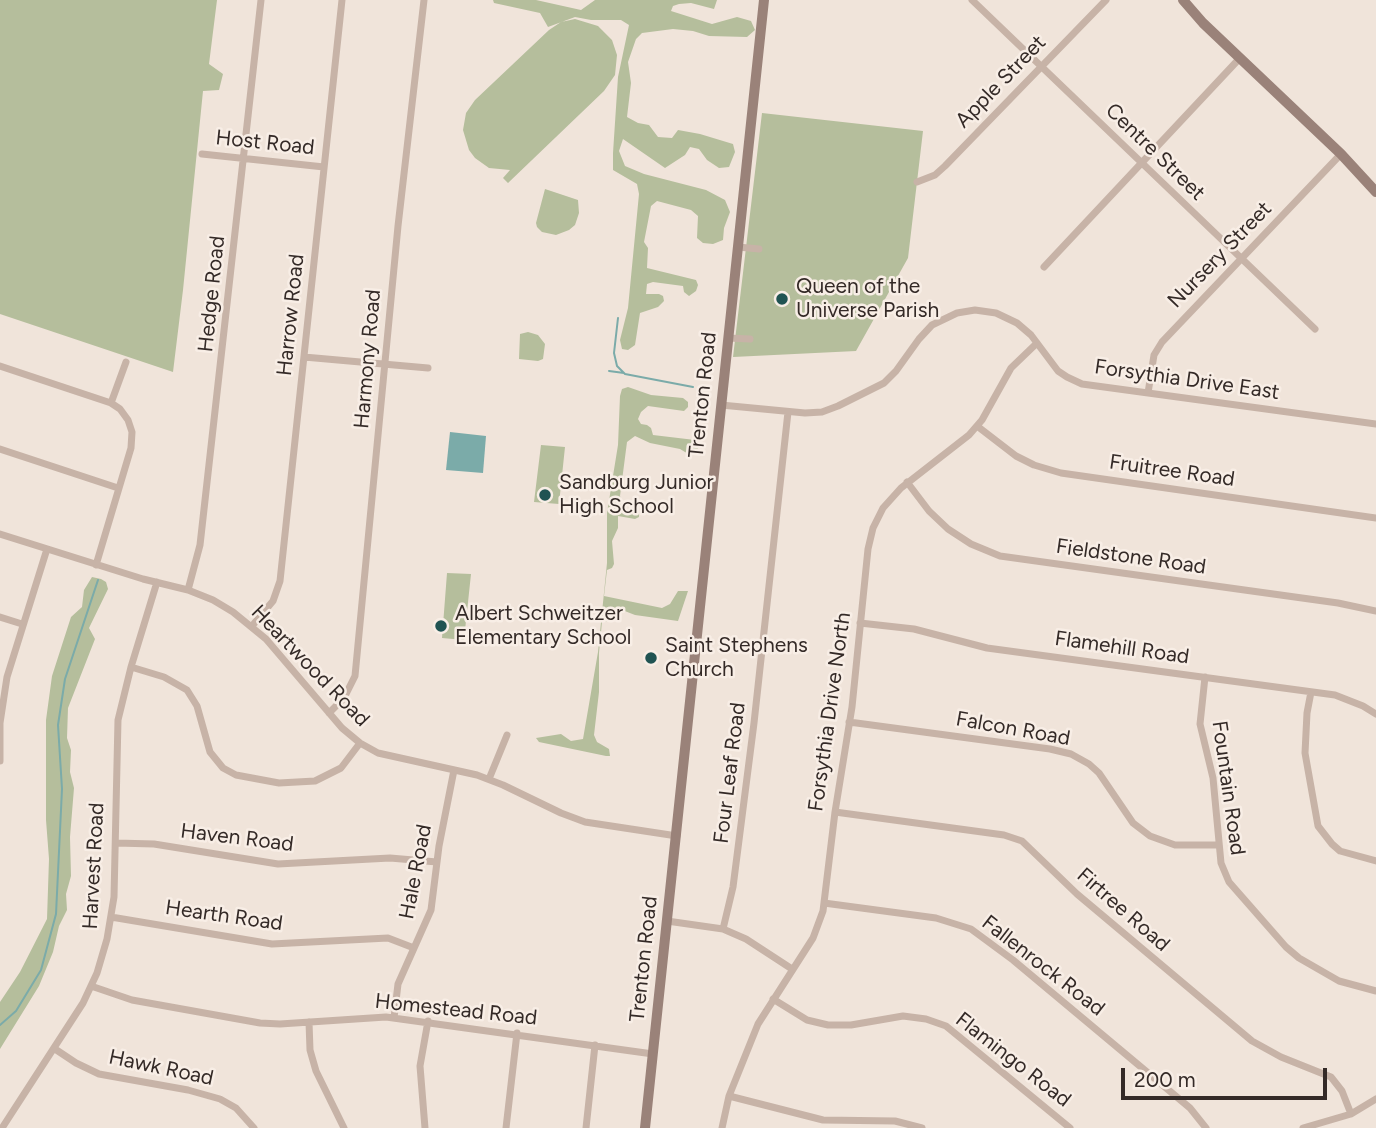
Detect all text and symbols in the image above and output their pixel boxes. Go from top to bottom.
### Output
street label: Apple Street [951,30,1051,134]
street label: Centre Street [1100,98,1210,206]
street label: Host Road [214,125,316,161]
street label: Nursery Street [1163,196,1277,314]
street label: Hedge Road [193,235,231,353]
street label: Harrow Road [272,253,310,377]
place label: Queen of the Universe Parish [796,274,939,324]
street label: Harmony Road [349,288,387,430]
marker: Queen of the Universe Parish [774,291,790,307]
street label: Trenton Road [684,331,722,459]
street label: Forsythia Drive East [1093,355,1281,405]
street label: Fruitree Road [1108,450,1236,492]
place label: Sandburg Junior High School [559,470,714,520]
marker: Sandburg Junior High School [537,487,553,503]
street label: Fieldstone Road [1054,534,1208,580]
street label: Heartwood Road [246,600,374,732]
place label: Albert Schweitzer Elementary School [455,601,631,651]
street label: Forsythia Drive North [804,611,856,813]
marker: Albert Schweitzer Elementary School [433,618,449,634]
street label: Flamehill Road [1053,626,1191,670]
place label: Saint Stephens Church [665,633,808,683]
marker: Saint Stephens Church [643,650,659,666]
street label: Four Leaf Road [709,701,751,845]
street label: Falcon Road [954,707,1072,751]
street label: Fountain Road [1206,719,1250,857]
street label: Harvest Road [78,802,110,930]
street label: Haven Road [179,819,295,857]
street label: Hale Road [394,822,438,922]
street label: Firtree Road [1071,863,1175,957]
street label: Hearth Road [164,895,284,937]
street label: Trenton Road [625,895,663,1023]
street label: Fallenrock Road [977,910,1109,1022]
street label: Homestead Road [374,989,538,1031]
street label: Flamingo Road [950,1007,1076,1113]
street label: Hawk Road [106,1045,216,1091]
scale bar [1124,1054,1330,1098]
text: 200 m [1134,1067,1196,1092]

